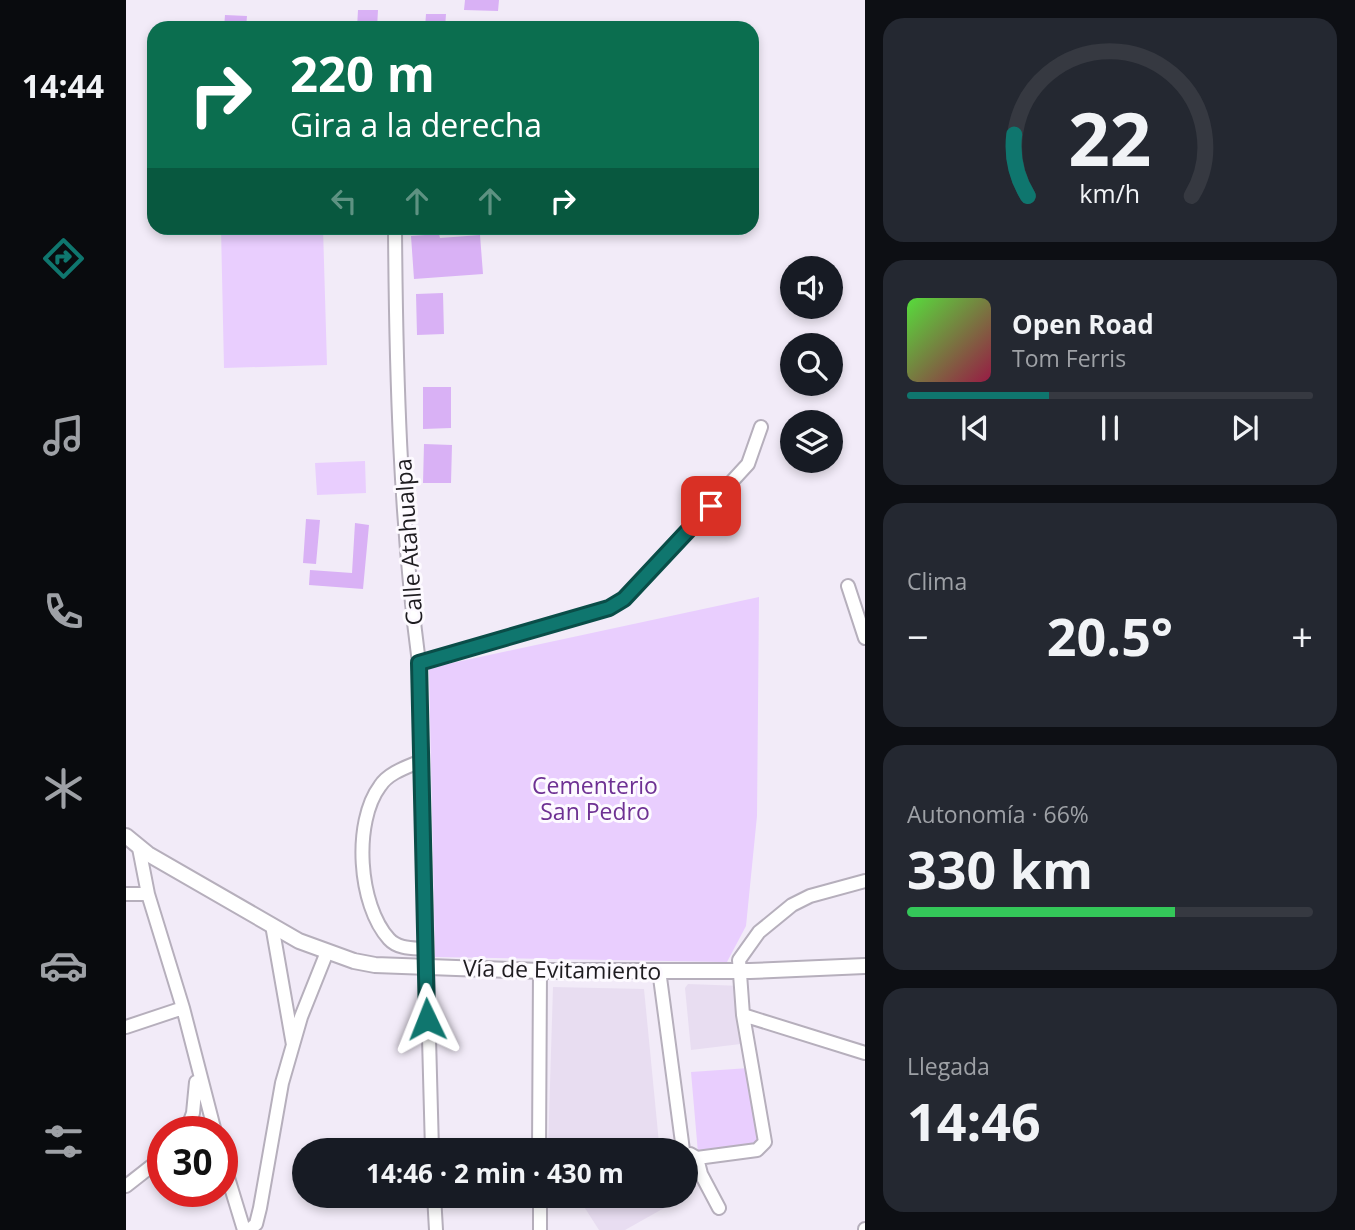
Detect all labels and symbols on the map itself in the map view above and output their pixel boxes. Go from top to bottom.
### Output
street label: Calle Atahualpa [386,458,430,626]
pin [681,476,741,536]
park label: Cementerio San Pedro [532,769,658,827]
street label: Vía de Evitamiento [463,951,661,987]
position arrow [390,982,464,1056]
speed limit sign: 30 [147,1116,238,1207]

